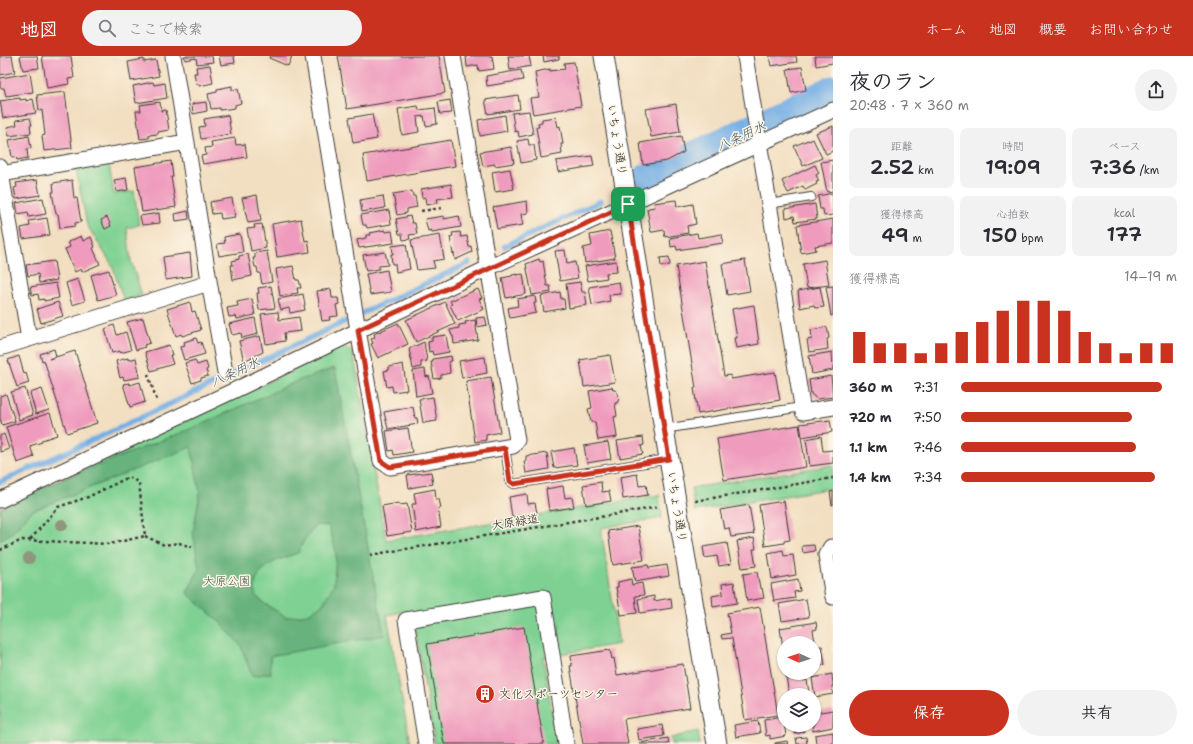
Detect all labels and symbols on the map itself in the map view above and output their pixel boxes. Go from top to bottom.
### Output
street label: いちょう通り [603,103,631,177]
water label: 八条用水 [714,117,768,155]
pin [611,187,645,221]
water label: 八条用水 [208,353,262,391]
street label: いちょう通り [663,470,691,544]
street label: 大原緑道 [490,510,540,534]
park label: 大原公園 [203,573,251,589]
north arrow [777,636,821,680]
building icon: 文化スポーツセンター [474,683,496,705]
place label: 文化スポーツセンター [499,686,618,702]

